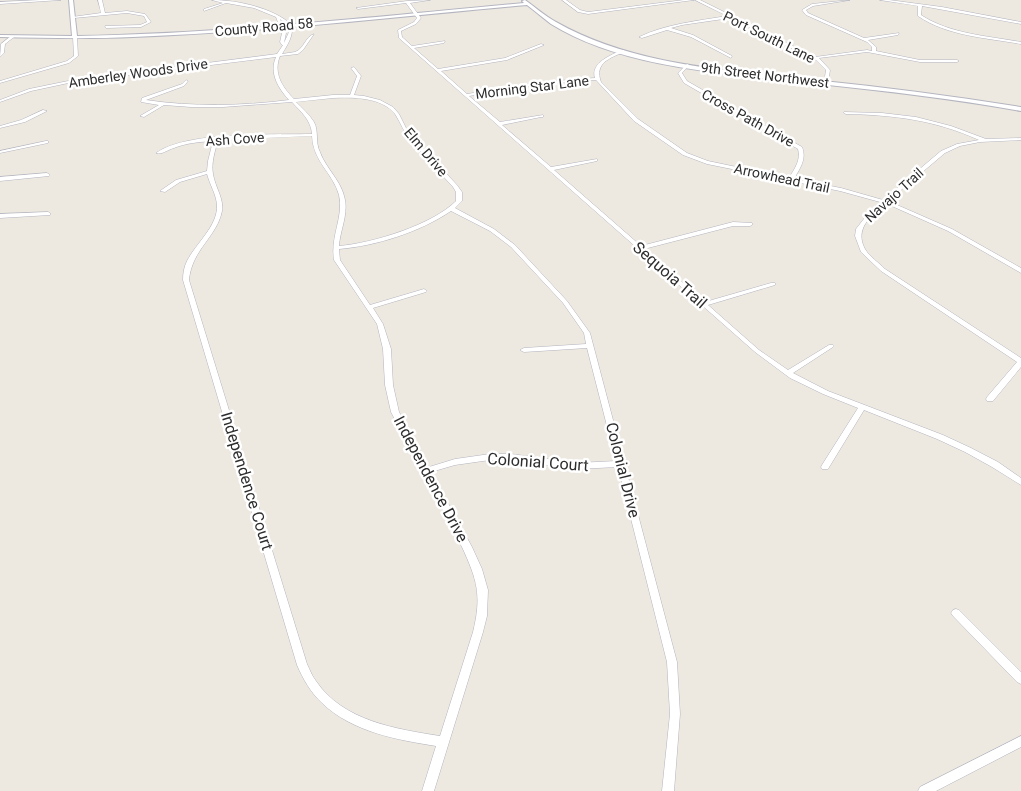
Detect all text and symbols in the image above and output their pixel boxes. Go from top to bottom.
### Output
street label: Port South Lane [721,8,817,66]
street label: County Road 58 [214,15,314,39]
street label: Amberley Woods Drive [67,55,209,91]
street label: 9th Street Northwest [700,59,830,91]
street label: Morning Star Lane [474,72,590,102]
street label: Cross Path Drive [699,86,797,150]
street label: Elm Drive [401,124,451,180]
street label: Ash Cove [205,129,265,149]
street label: Arrowhead Trail [733,160,831,196]
street label: Navajo Trail [861,165,927,225]
street label: Sequoia Trail [629,238,711,312]
street label: Independence Court [217,410,277,552]
street label: Independence Drive [390,413,472,545]
street label: Colonial Drive [602,420,644,520]
street label: Colonial Court [487,449,589,475]

